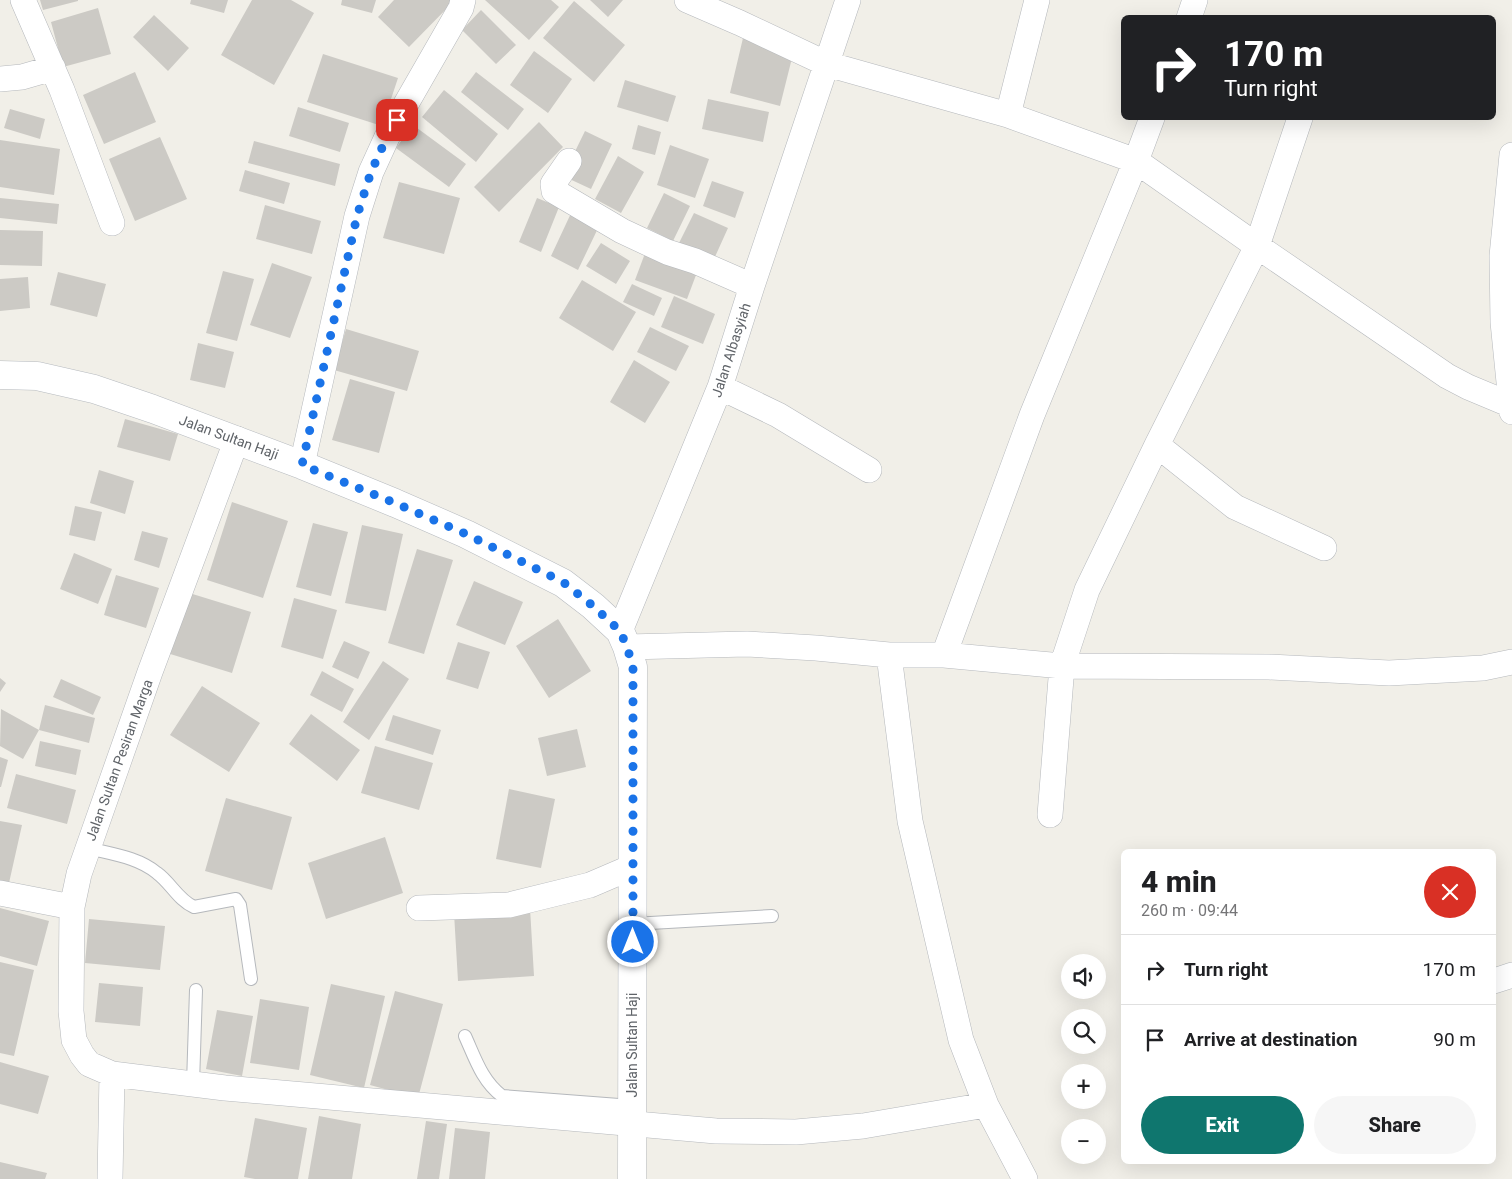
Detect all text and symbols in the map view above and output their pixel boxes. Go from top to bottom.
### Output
text: 170 m [1224,34,1323,75]
icon: right [1141,35,1206,100]
text: Turn right [1224,76,1318,101]
pin [376,99,418,141]
icon: arrive [383,106,411,134]
street label: Jalan Albasyiah [708,301,754,399]
street label: Jalan Sultan Haji [177,412,281,462]
street label: Jalan Sultan Pesiran Marga [82,677,156,843]
text: 4 min [1141,864,1217,899]
button: close [1424,866,1476,918]
text: 260 m · 09:44 [1141,901,1238,920]
position arrow [606,915,658,967]
map controls [1061,954,1106,1164]
button: sound [1061,954,1106,999]
icon: right [1141,956,1169,984]
text: Turn right [1184,958,1268,981]
text: 170 m [1423,958,1476,981]
street label: Jalan Sultan Haji [624,993,640,1097]
button: search [1061,1009,1106,1054]
icon: arrive [1141,1026,1169,1054]
text: Arrive at destination [1184,1028,1357,1051]
text: 90 m [1433,1028,1476,1051]
button: + [1061,1064,1106,1109]
button: Exit [1141,1096,1304,1154]
button: Share [1314,1096,1476,1154]
button: − [1061,1119,1106,1164]

